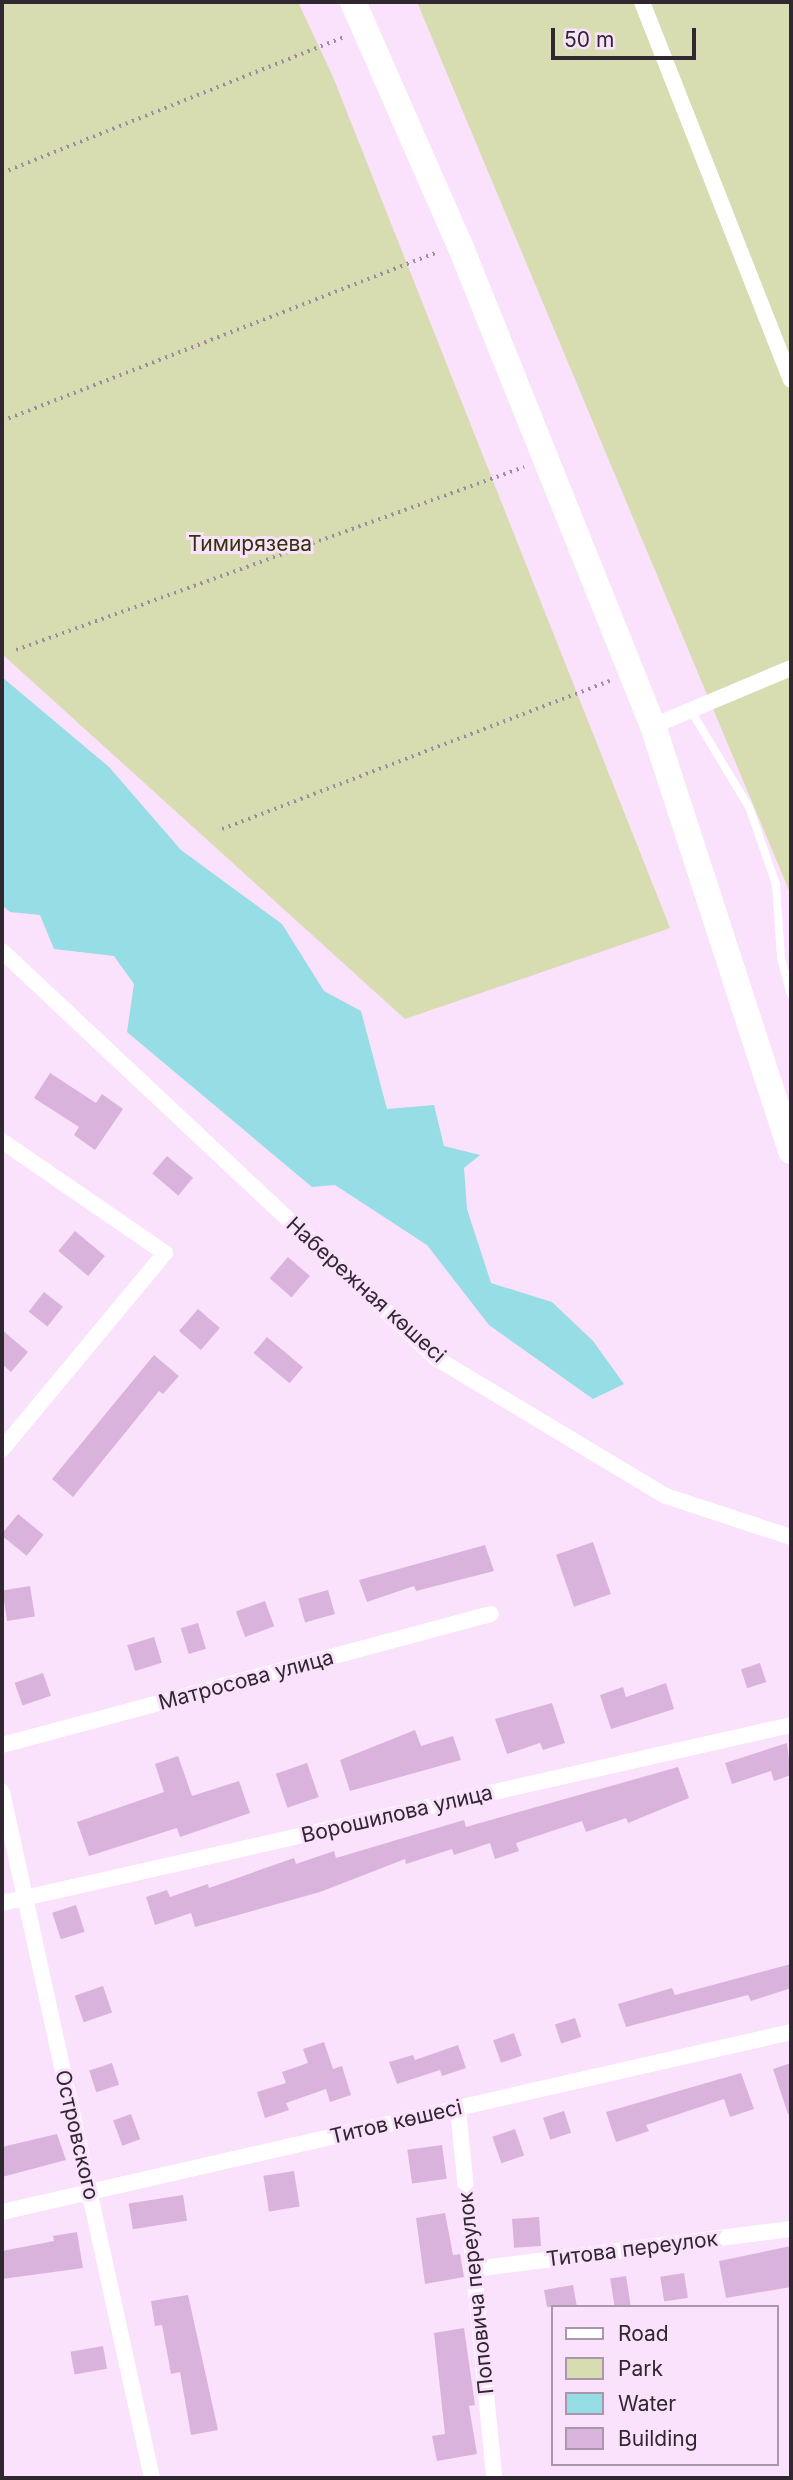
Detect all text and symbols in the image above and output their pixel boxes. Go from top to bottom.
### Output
scale bar [555,14,700,58]
text: 50 m [564,27,614,52]
park label: Тимирязева [188,531,312,557]
street label: Набережная көшесі [281,1212,451,1368]
street label: Матросова улица [156,1645,336,1715]
street label: Ворошилова улица [299,1780,495,1848]
street label: Островского [50,2068,104,2202]
street label: Титов көшесі [328,2095,464,2149]
street label: Поповича переулок [453,2191,499,2395]
street label: Титова переулок [545,2226,719,2272]
legend [552,2305,779,2466]
text: Road [618,2321,669,2346]
text: Park [618,2356,663,2381]
text: Water [618,2391,676,2416]
text: Building [618,2426,698,2451]

